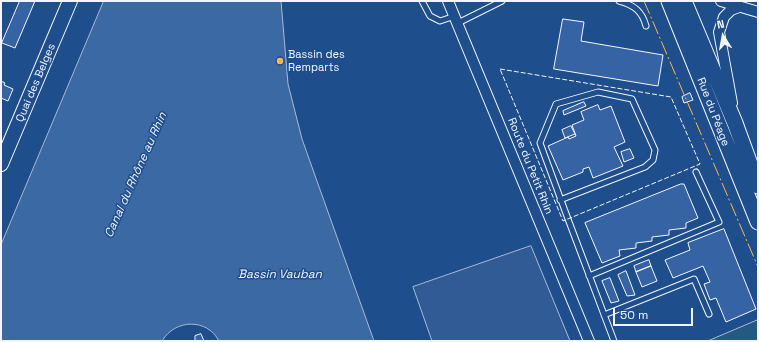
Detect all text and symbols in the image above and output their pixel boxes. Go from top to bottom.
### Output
north arrow [703,16,743,56]
text: N [716,17,726,32]
street label: Quai des Belges [14,42,58,124]
place label: Bassin des Remparts [288,48,345,74]
marker: Bassin des Remparts [275,56,285,66]
street label: Rue du Péage [694,76,732,148]
water label: Canal du Rhône au Rhin [102,110,170,240]
street label: Route du Petit Rhin [505,116,555,216]
water label: Bassin Vauban [238,268,322,282]
scale bar [615,300,695,326]
text: 50 m [620,307,648,323]

